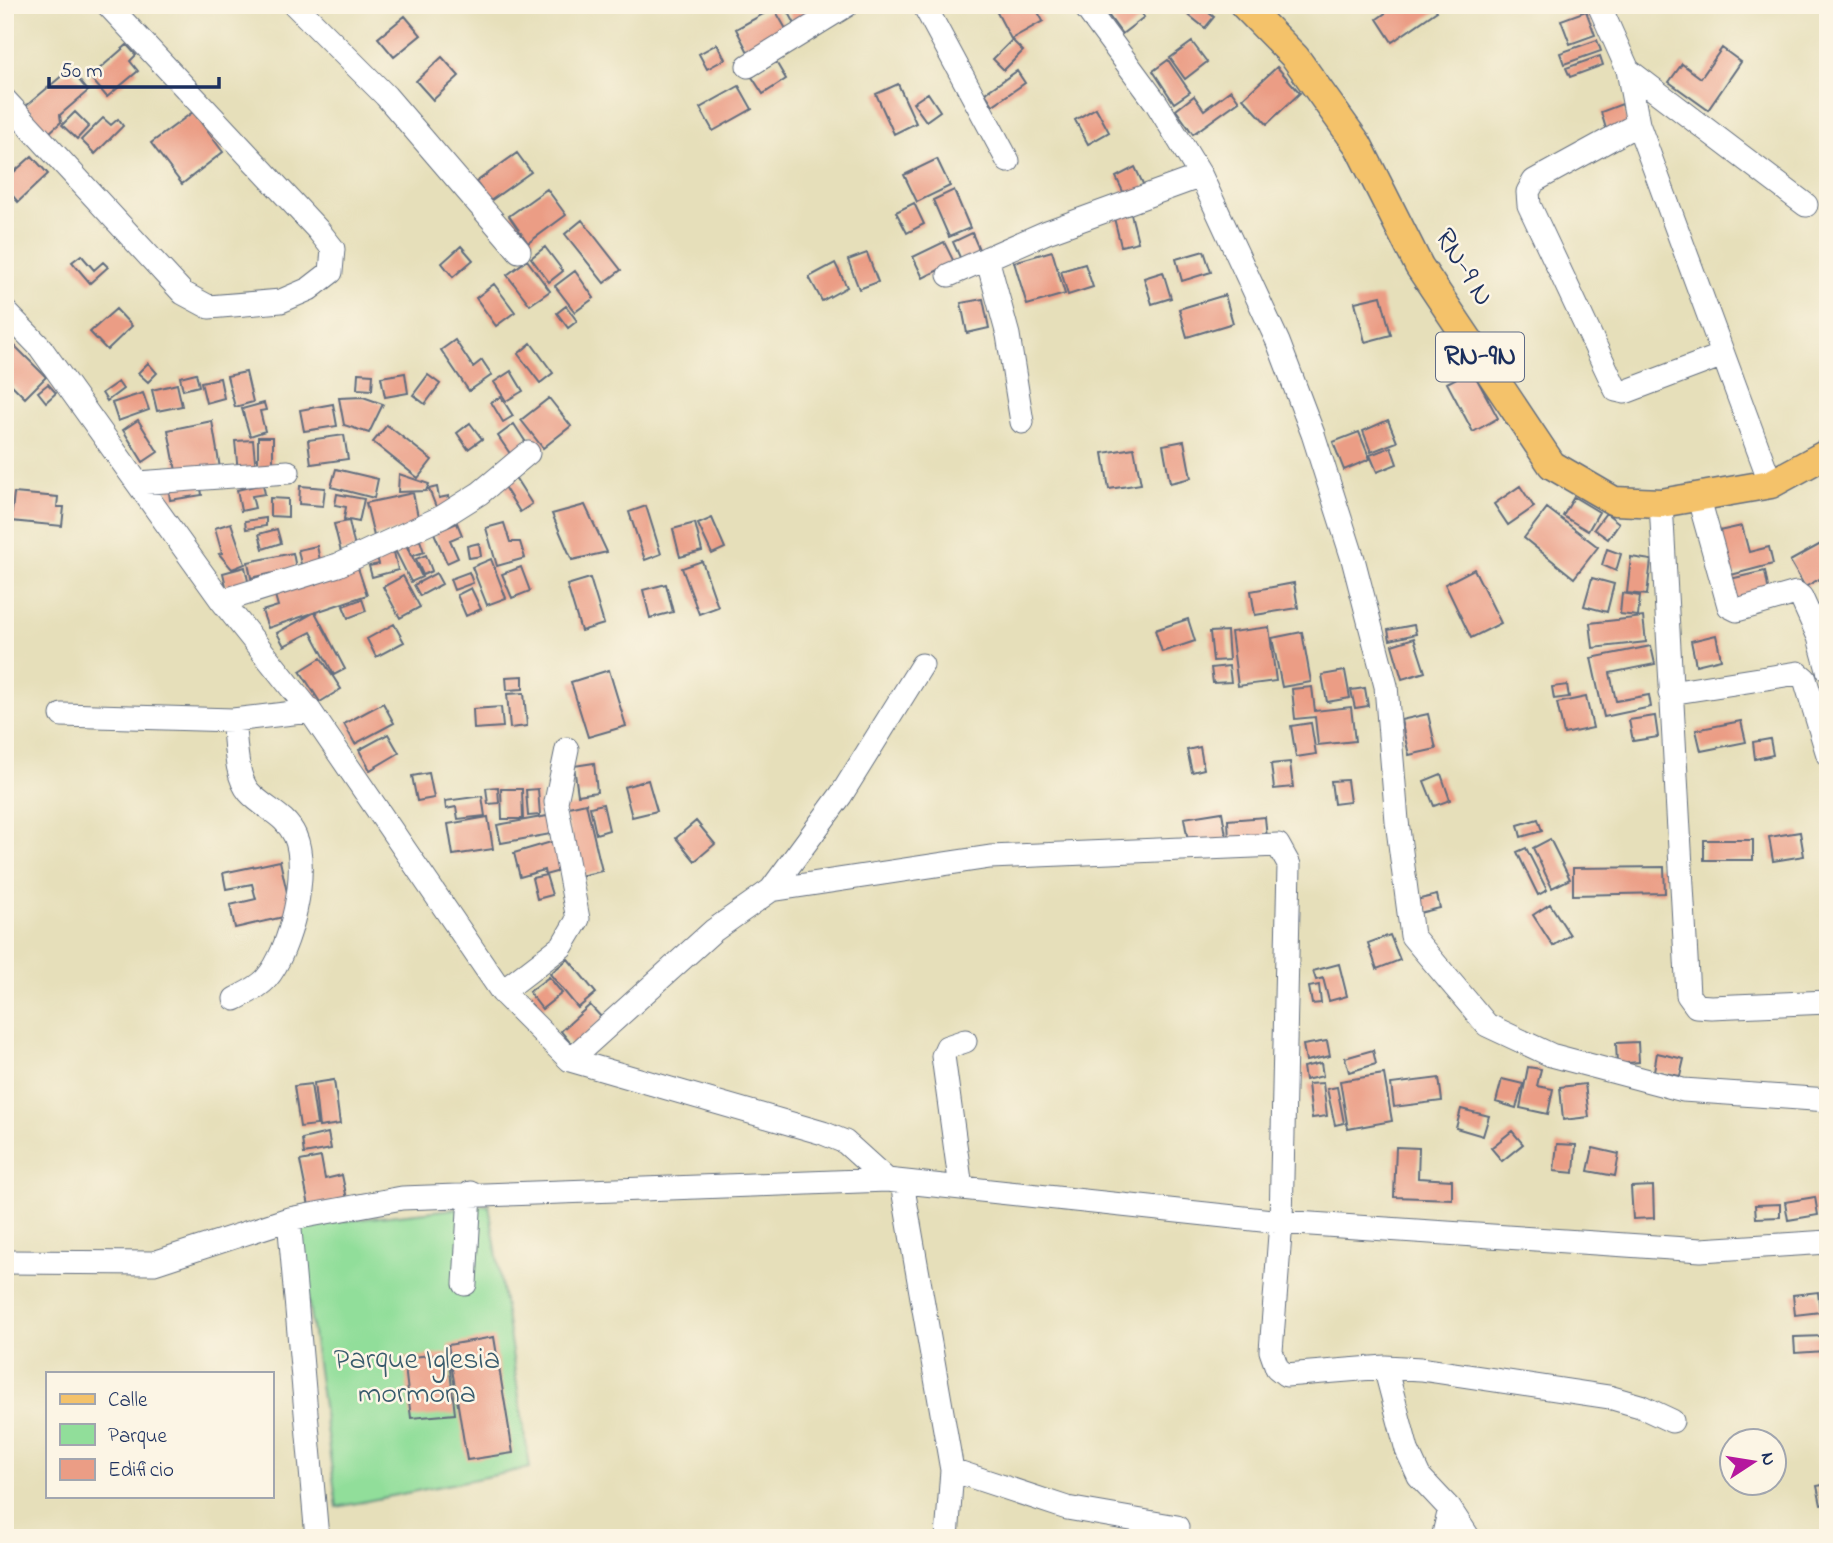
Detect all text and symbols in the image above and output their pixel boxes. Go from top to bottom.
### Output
scale bar [49,46,219,90]
text: 50 m [60,57,103,87]
street label: RN-9 N [1422,220,1504,316]
road number: RN-9N [1436,332,1524,382]
park label: Parque Iglesia mormona [334,1339,500,1417]
legend [46,1372,273,1498]
text: Calle [108,1386,148,1416]
text: Parque [108,1422,167,1452]
north arrow [1717,1428,1787,1498]
text: N [1753,1450,1782,1468]
text: Edificio [108,1456,174,1486]

